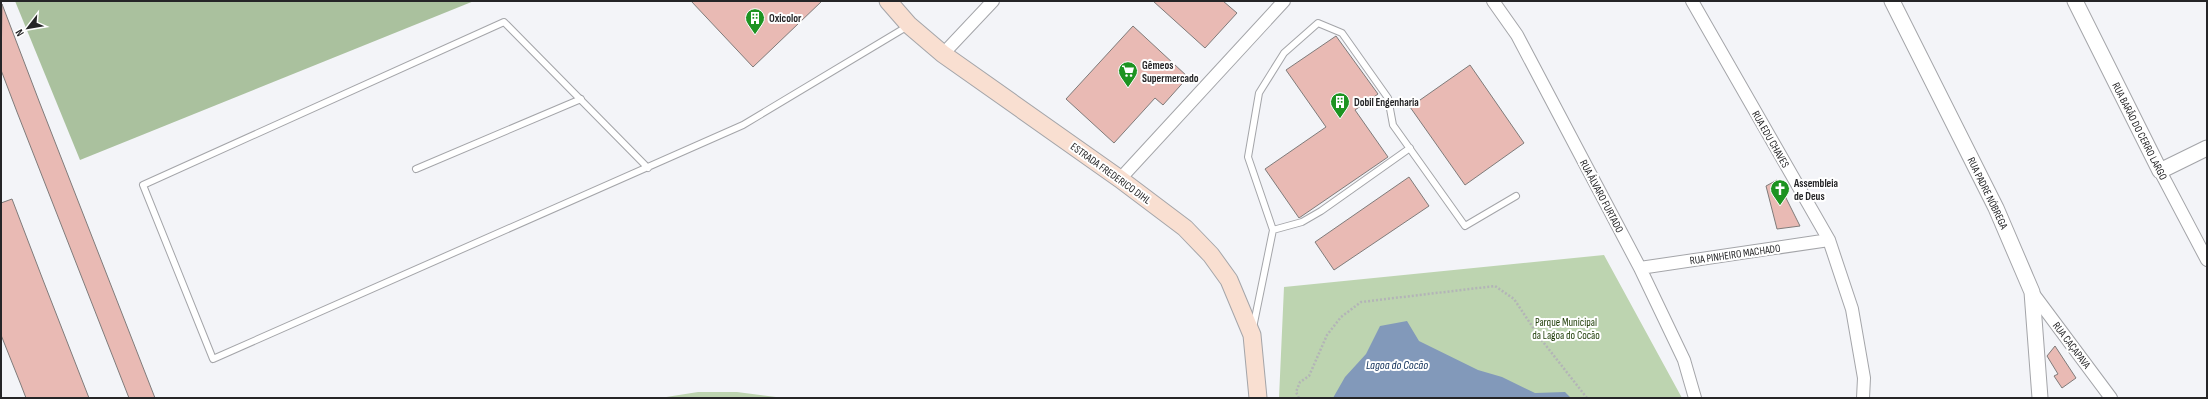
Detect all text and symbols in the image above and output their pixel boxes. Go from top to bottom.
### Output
building icon: Oxicolor [744,7,766,35]
north arrow [8,8,48,48]
place label: Oxicolor [769,12,802,25]
text: N [13,27,27,39]
place label: Gêmeos Supermercado [1142,59,1199,85]
supermarket icon: Gêmeos Supermercado [1117,60,1139,88]
street label: RUA BARÃO DO CERRO LARGO [2109,80,2171,182]
building icon: Dobil Engenharia [1329,91,1351,119]
place label: Dobil Engenharia [1354,96,1419,109]
street label: RUA EDU CHAVES [1749,109,1792,170]
street label: ESTRADA FREDERICO DIHL [1068,140,1153,207]
street label: RUA PADRE NÓBREGA [1965,155,2011,232]
street label: RUA ÁLVARO FURTADO [1577,158,1626,235]
place label: Assembleia de Deus [1793,177,1839,203]
church icon: Assembleia de Deus [1769,178,1791,206]
street label: RUA PINHEIRO MACHADO [1689,242,1781,267]
park label: Parque Municipal da Lagoa do Cocão [1532,316,1600,342]
street label: RUA CAÇAPAVA [2050,319,2094,371]
water label: Lagoa do Cocão [1366,358,1428,373]

